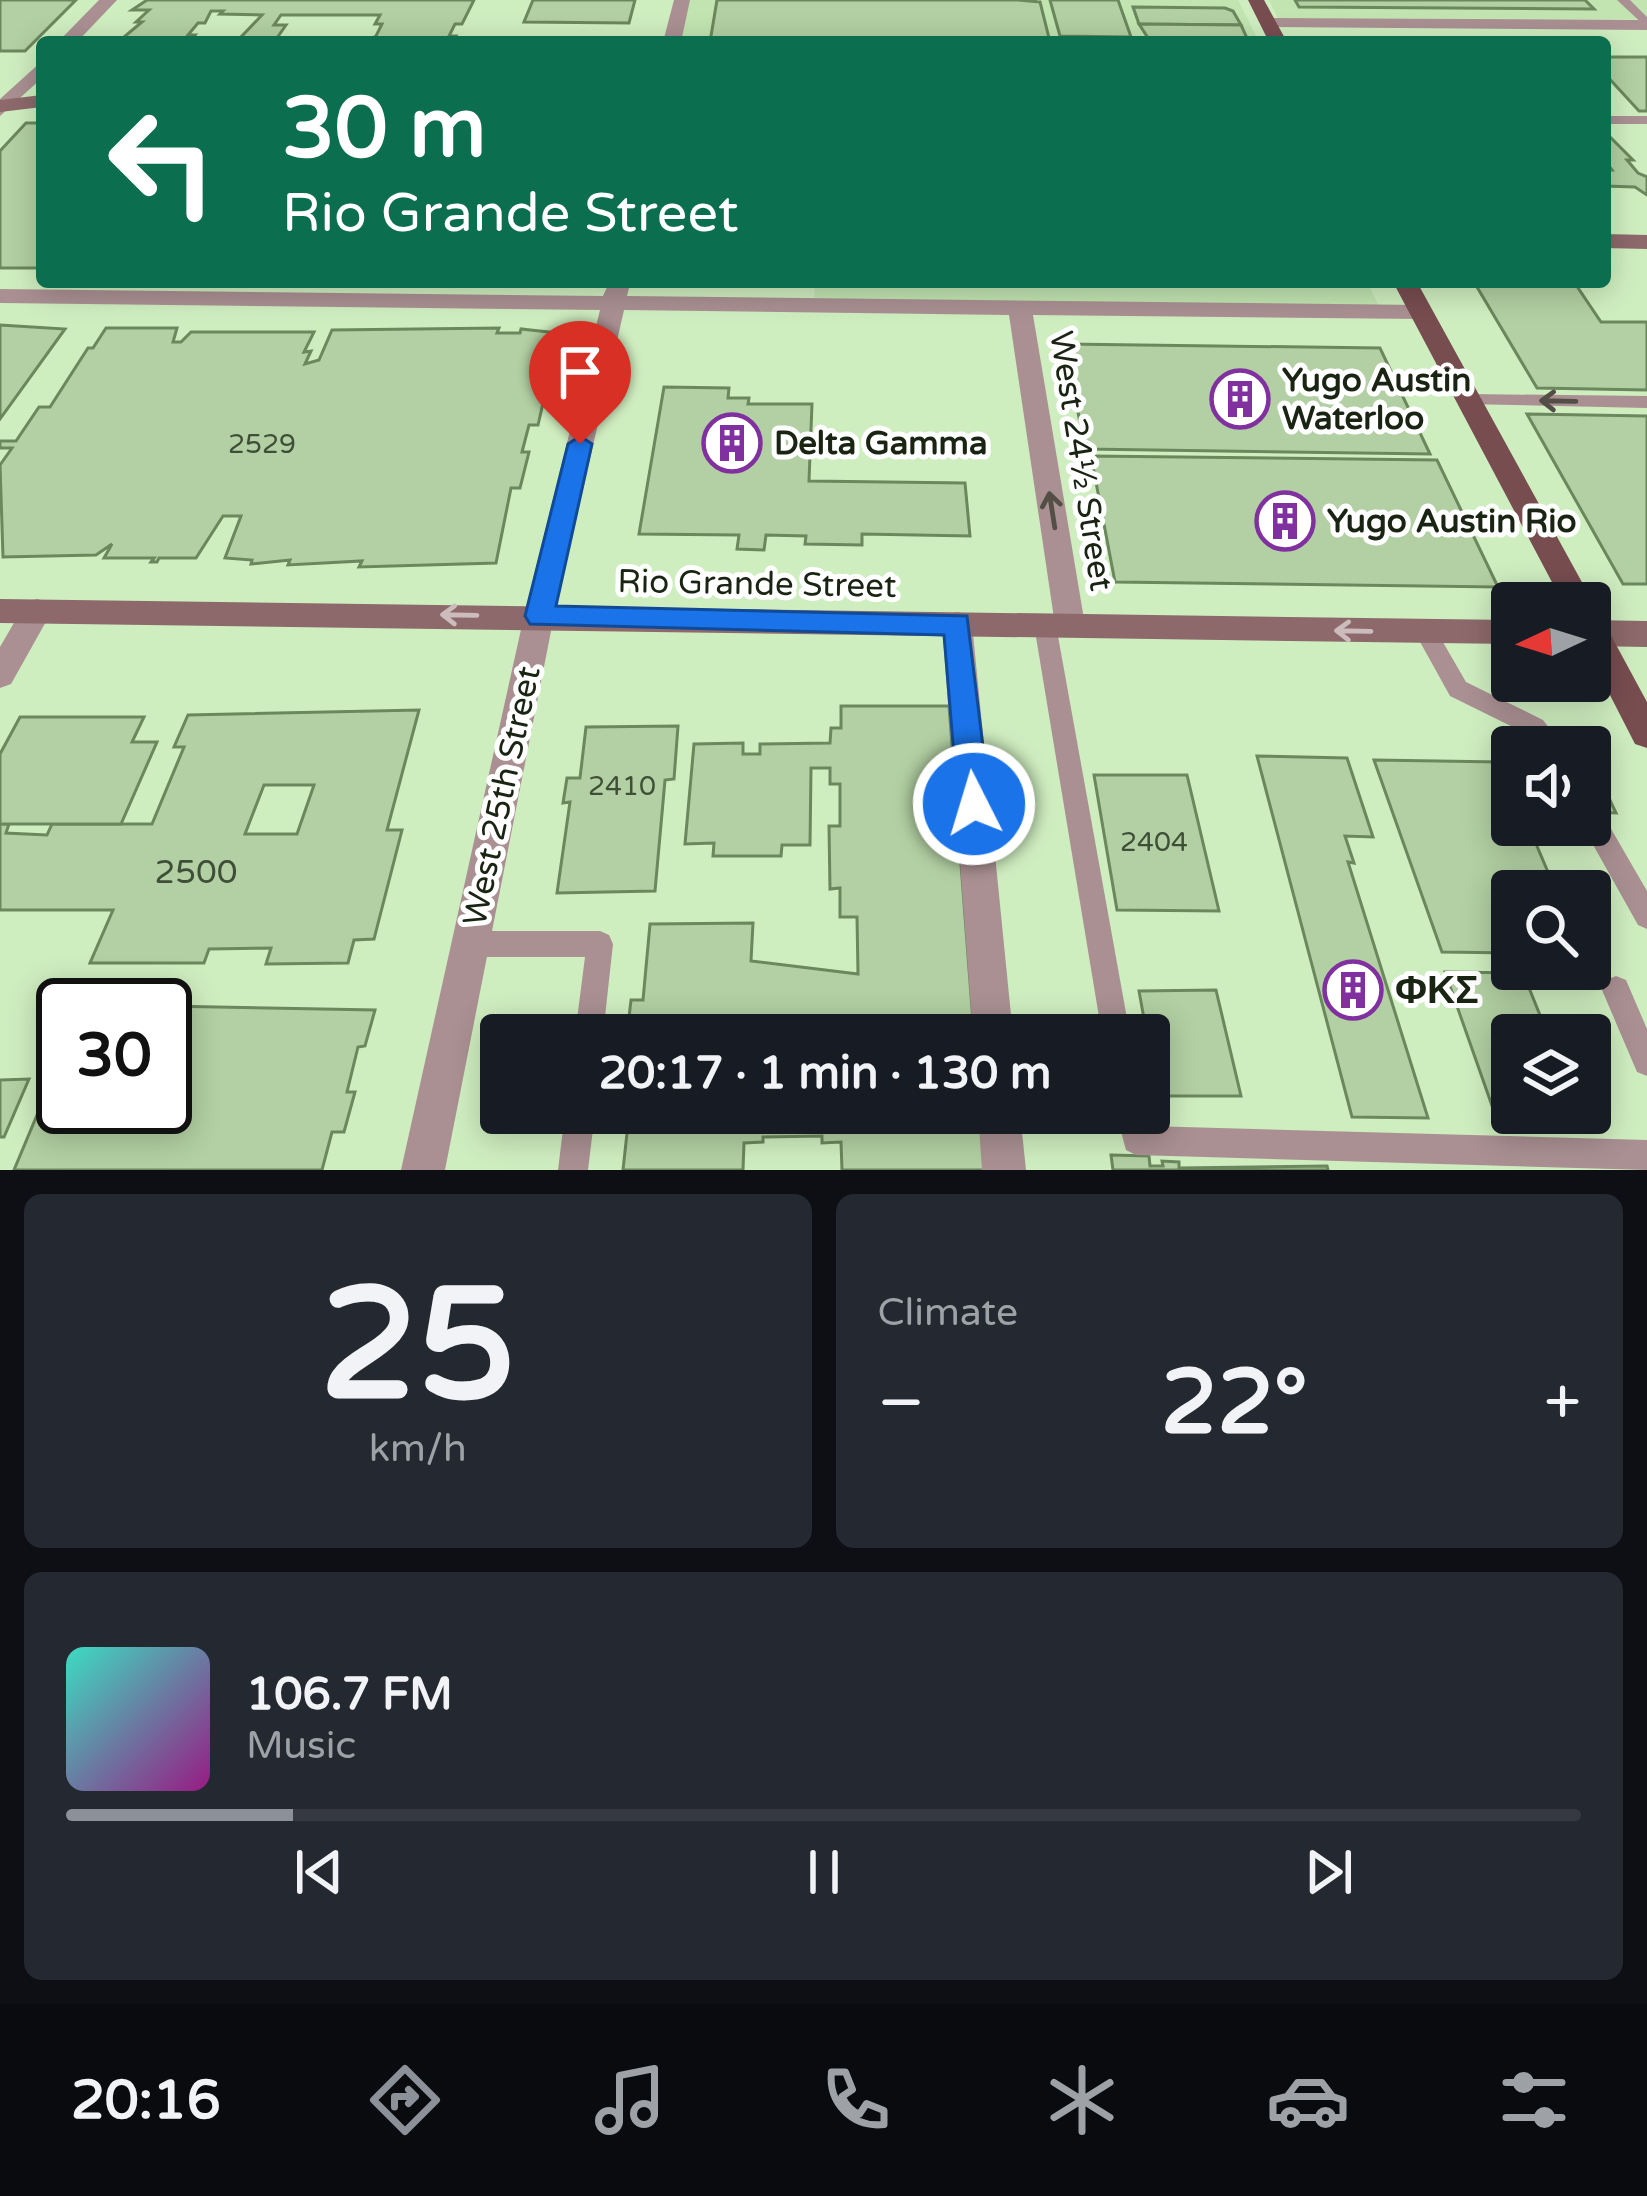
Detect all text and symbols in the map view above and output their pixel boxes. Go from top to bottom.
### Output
text: 30 m [282,79,486,180]
icon: left [84,84,240,240]
text: Rio Grande Street [282,181,739,246]
pin [529,321,631,444]
street label: West 24½ Street [1041,328,1121,594]
icon: arrive [547,339,613,405]
place label: Yugo Austin Waterloo [1282,361,1471,438]
building icon: Yugo Austin Waterloo [1209,368,1271,430]
one-way arrow [1539,390,1578,412]
building icon: Delta Gamma [701,412,763,474]
place label: Delta Gamma [774,424,987,463]
house number: 2529 [228,428,296,461]
building icon: Yugo Austin Rio [1254,490,1316,552]
one-way arrow [1039,491,1062,530]
place label: Yugo Austin Rio [1327,502,1577,541]
street label: Rio Grande Street [617,562,897,606]
north arrow [1491,582,1611,702]
map controls [1491,582,1611,1134]
one-way arrow [440,604,479,627]
one-way arrow [1334,619,1373,642]
street label: West 25th Street [455,663,549,929]
button: sound [1491,726,1611,846]
position arrow [911,741,1037,867]
house number: 2410 [588,770,656,803]
house number: 2404 [1120,826,1188,859]
house number: 2500 [155,853,237,892]
button: search [1491,870,1611,990]
building icon: ΦΚΣ [1322,959,1384,1021]
place label: ΦΚΣ [1395,967,1479,1014]
speed limit sign: 30 [36,978,192,1134]
button: layers [1491,1014,1611,1134]
text: 20:17 · 1 min · 130 m [599,1047,1051,1101]
text: 25 [320,1253,516,1441]
text: Climate [878,1289,1018,1336]
text: 22° [1161,1349,1308,1458]
text: − [878,1363,925,1443]
text: + [1544,1363,1581,1443]
text: km/h [369,1425,467,1472]
text: 106.7 FM [246,1668,453,1722]
text: Music [246,1722,356,1769]
icon: previous [286,1839,352,1905]
icon: pause [791,1839,857,1905]
icon: next [1296,1839,1362,1905]
icon: directions [363,2058,447,2142]
icon: music [588,2058,672,2142]
icon: phone [814,2058,898,2142]
icon: climate [1040,2058,1124,2142]
icon: car [1266,2058,1350,2142]
icon: filters [1492,2058,1576,2142]
text: 20:16 [71,2068,221,2133]

